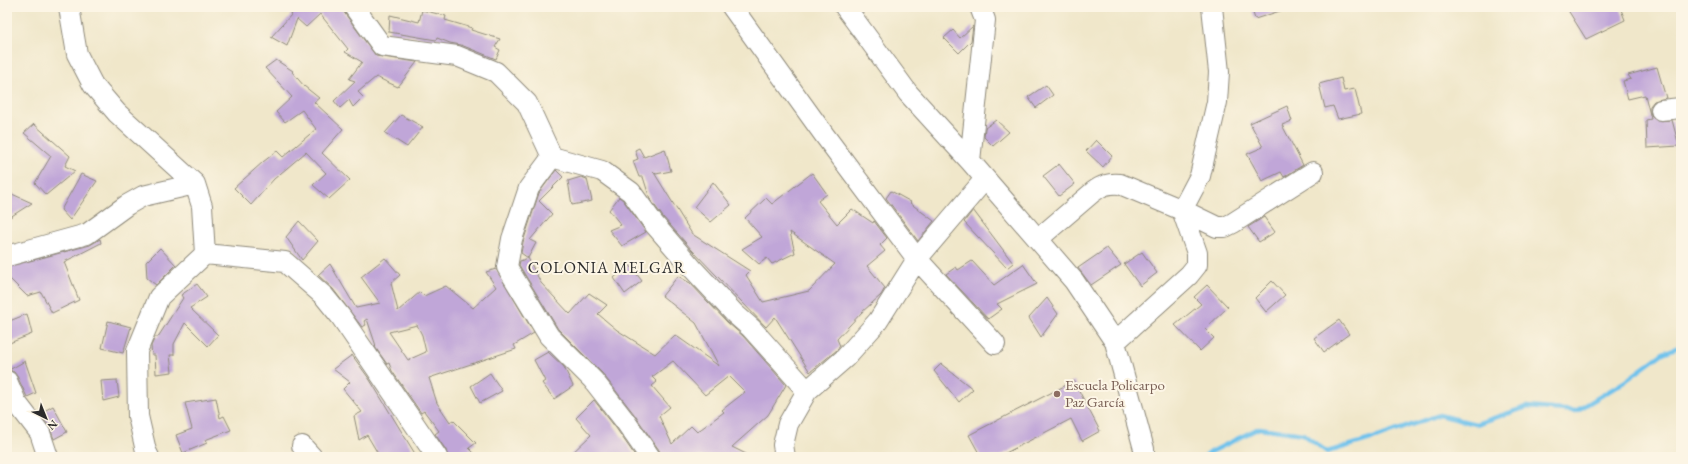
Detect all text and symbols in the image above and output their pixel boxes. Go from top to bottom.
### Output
district label: COLONIA MELGAR [528,257,686,278]
place label: Escuela Policarpo Paz García [1065,375,1165,411]
marker: Escuela Policarpo Paz García [1052,389,1062,399]
north arrow [26,398,66,438]
text: N [45,417,61,434]

